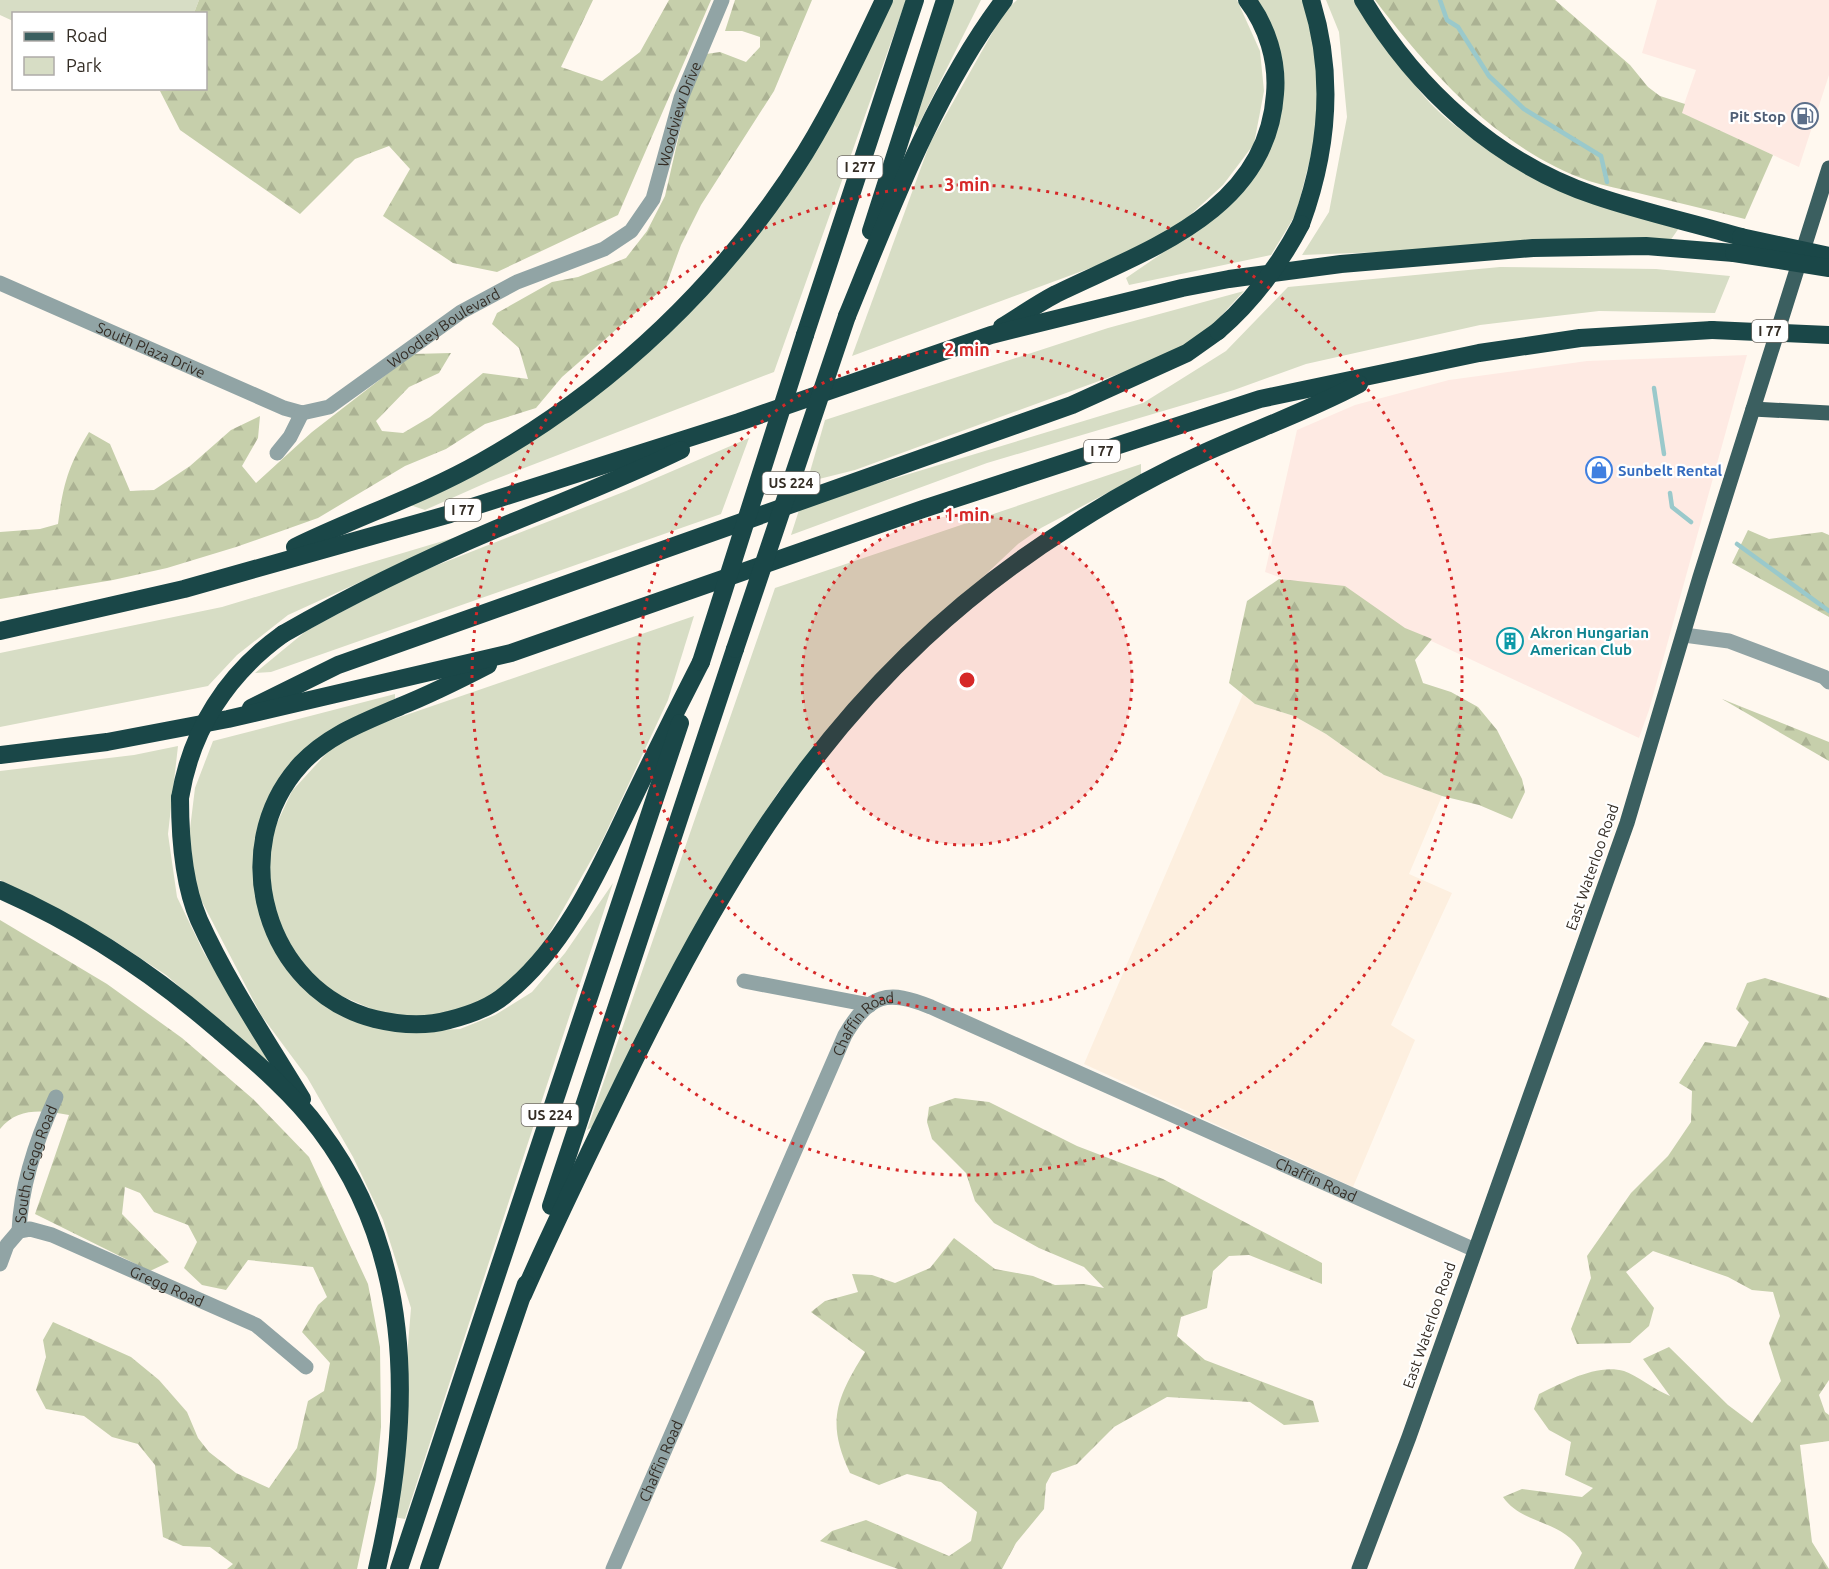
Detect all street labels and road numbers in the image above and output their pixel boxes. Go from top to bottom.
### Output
street label: Woodview Drive [654,59,704,169]
road number: I 277 [838,156,882,178]
street label: Woodley Boulevard [384,284,502,371]
street label: South Plaza Drive [94,318,208,381]
road number: I 77 [1752,320,1788,342]
road number: I 77 [1084,440,1120,462]
road number: US 224 [762,472,820,494]
road number: I 77 [445,499,481,521]
street label: East Waterloo Road [1562,802,1622,932]
street label: Chaffin Road [829,988,895,1058]
street label: South Gregg Road [11,1102,60,1224]
road number: US 224 [522,1104,578,1126]
street label: Chaffin Road [1273,1154,1360,1205]
street label: East Waterloo Road [1399,1260,1459,1390]
street label: Gregg Road [128,1262,207,1310]
street label: Chaffin Road [635,1417,685,1504]

